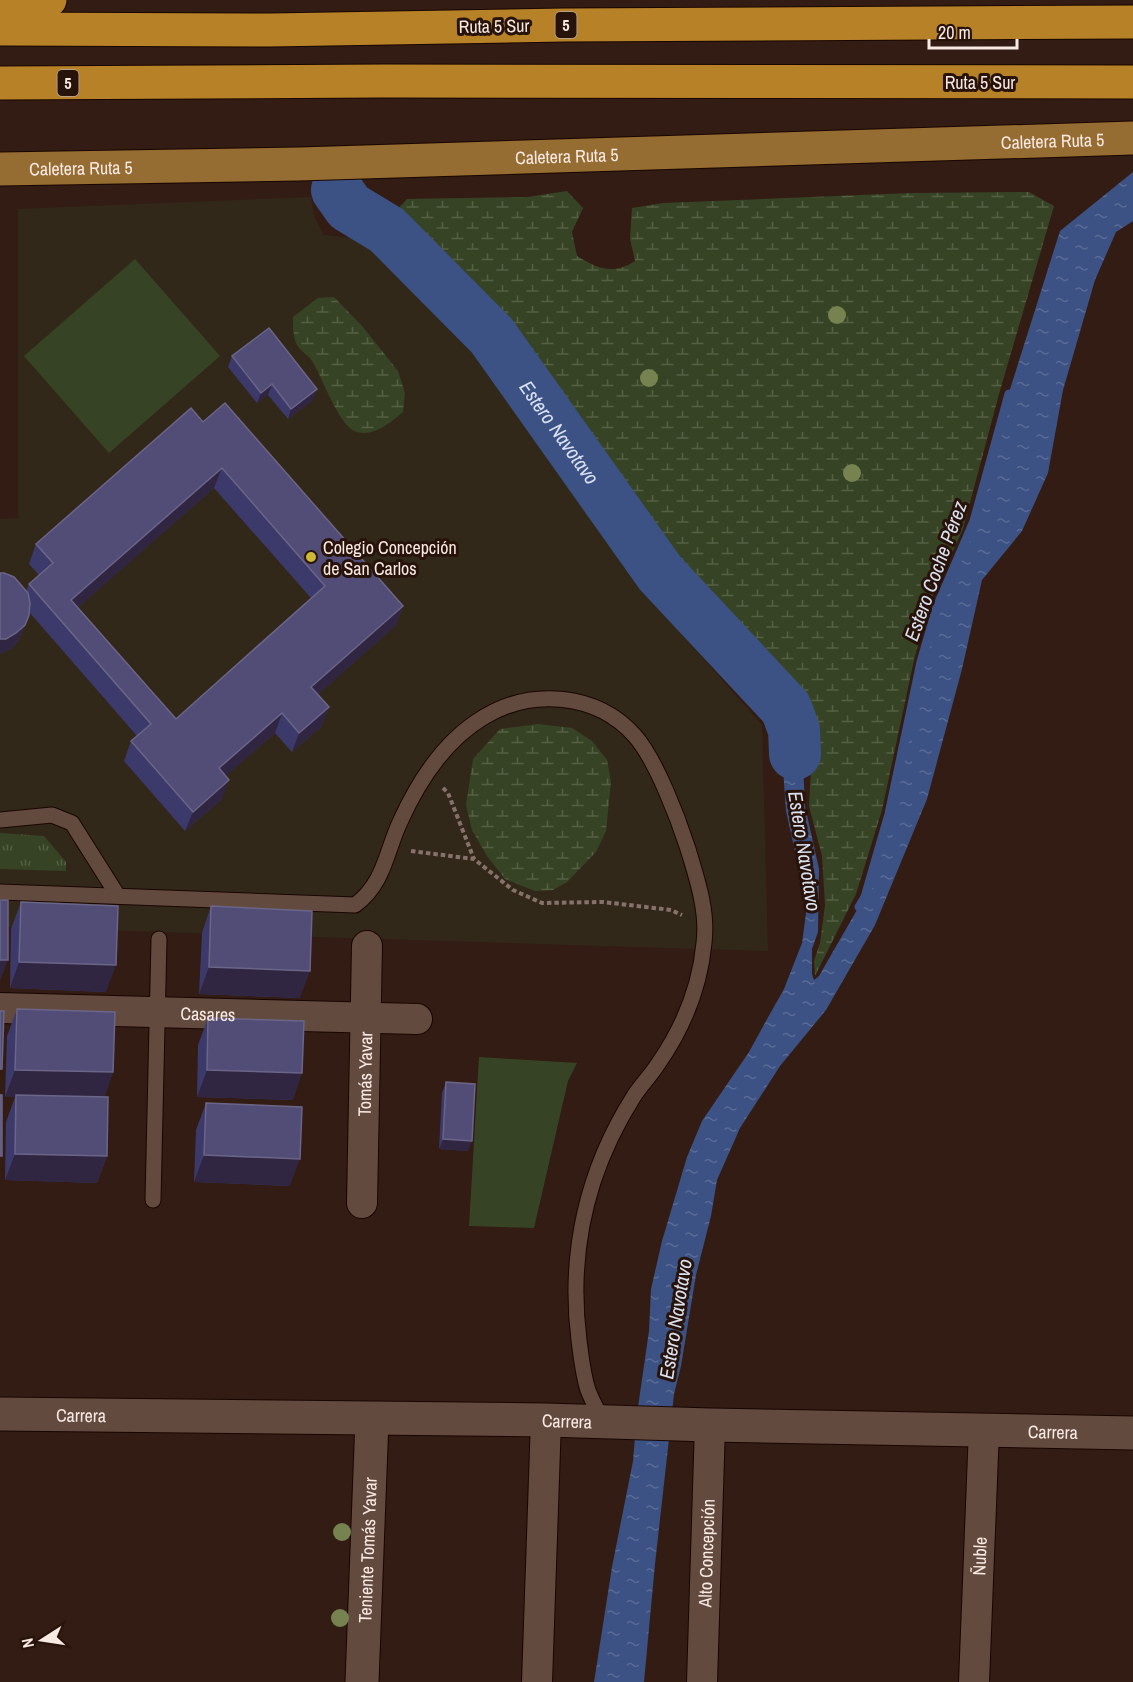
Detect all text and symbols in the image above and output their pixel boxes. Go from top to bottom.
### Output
road number: 5 [556,12,576,38]
scale bar [929,12,1018,50]
street label: Ruta 5 Sur [459,13,530,39]
text: 20 m [938,20,971,45]
road number: 5 [58,70,78,96]
street label: Ruta 5 Sur [945,70,1015,95]
street label: Caletera Ruta 5 [1000,126,1105,155]
street label: Caletera Ruta 5 [515,142,619,170]
street label: Caletera Ruta 5 [29,154,133,181]
water label: Estero Navotavo [514,375,606,489]
water label: Estero Coche Pérez [897,497,973,645]
place label: Colegio Concepción de San Carlos [323,535,457,581]
marker: Colegio Concepción de San Carlos [304,550,318,564]
water label: Estero Navotavo [782,789,828,913]
street label: Casares [180,1000,236,1027]
street label: Tomás Yavar [351,1031,378,1117]
water label: Estero Navotavo [652,1257,698,1381]
street label: Carrera [56,1402,106,1428]
street label: Carrera [542,1407,592,1434]
street label: Carrera [1028,1419,1078,1444]
street label: Teniente Tomás Yavar [352,1477,382,1623]
street label: Alto Concepción [692,1498,720,1609]
street label: Ñuble [966,1536,992,1576]
north arrow [12,1610,72,1670]
text: N [16,1636,39,1650]

